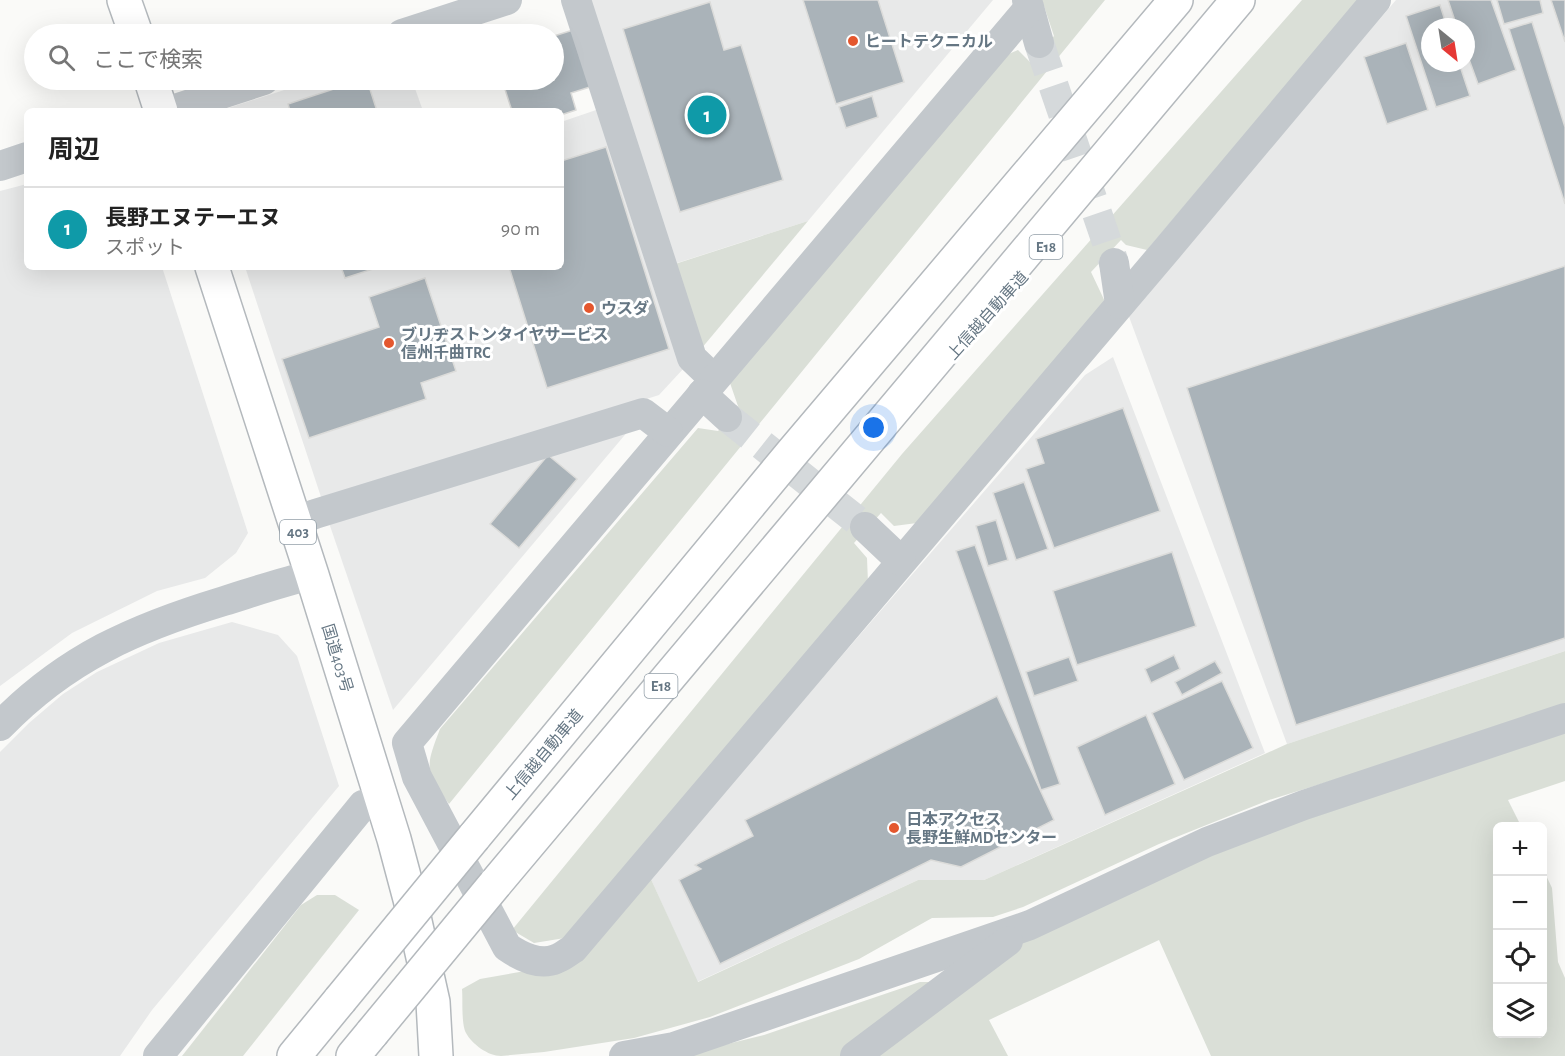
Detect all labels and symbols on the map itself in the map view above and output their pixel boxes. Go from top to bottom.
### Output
north arrow [1421,18,1475,72]
place label: ヒートテクニカル [865,33,993,50]
marker: ヒートテクニカル [846,34,860,48]
pin: 1 [688,92,726,138]
road number: E18 [1030,235,1062,259]
street label: 上信越自動車道 [944,268,1031,363]
place label: ウスダ [601,300,649,317]
marker: ウスダ [582,301,596,315]
place label: ブリヂストンタイヤサービス 信州千曲TRC [400,326,609,361]
marker: ブリヂストンタイヤサービス 信州千曲TRC [382,336,396,350]
your location [859,413,888,442]
road number: 403 [280,520,316,544]
street label: 国道403号 [319,622,356,694]
road number: E18 [644,674,678,698]
street label: 上信越自動車道 [501,706,586,803]
place label: 日本アクセス 長野生鮮MDセンター [906,811,1057,846]
marker: 日本アクセス 長野生鮮MDセンター [887,821,901,835]

